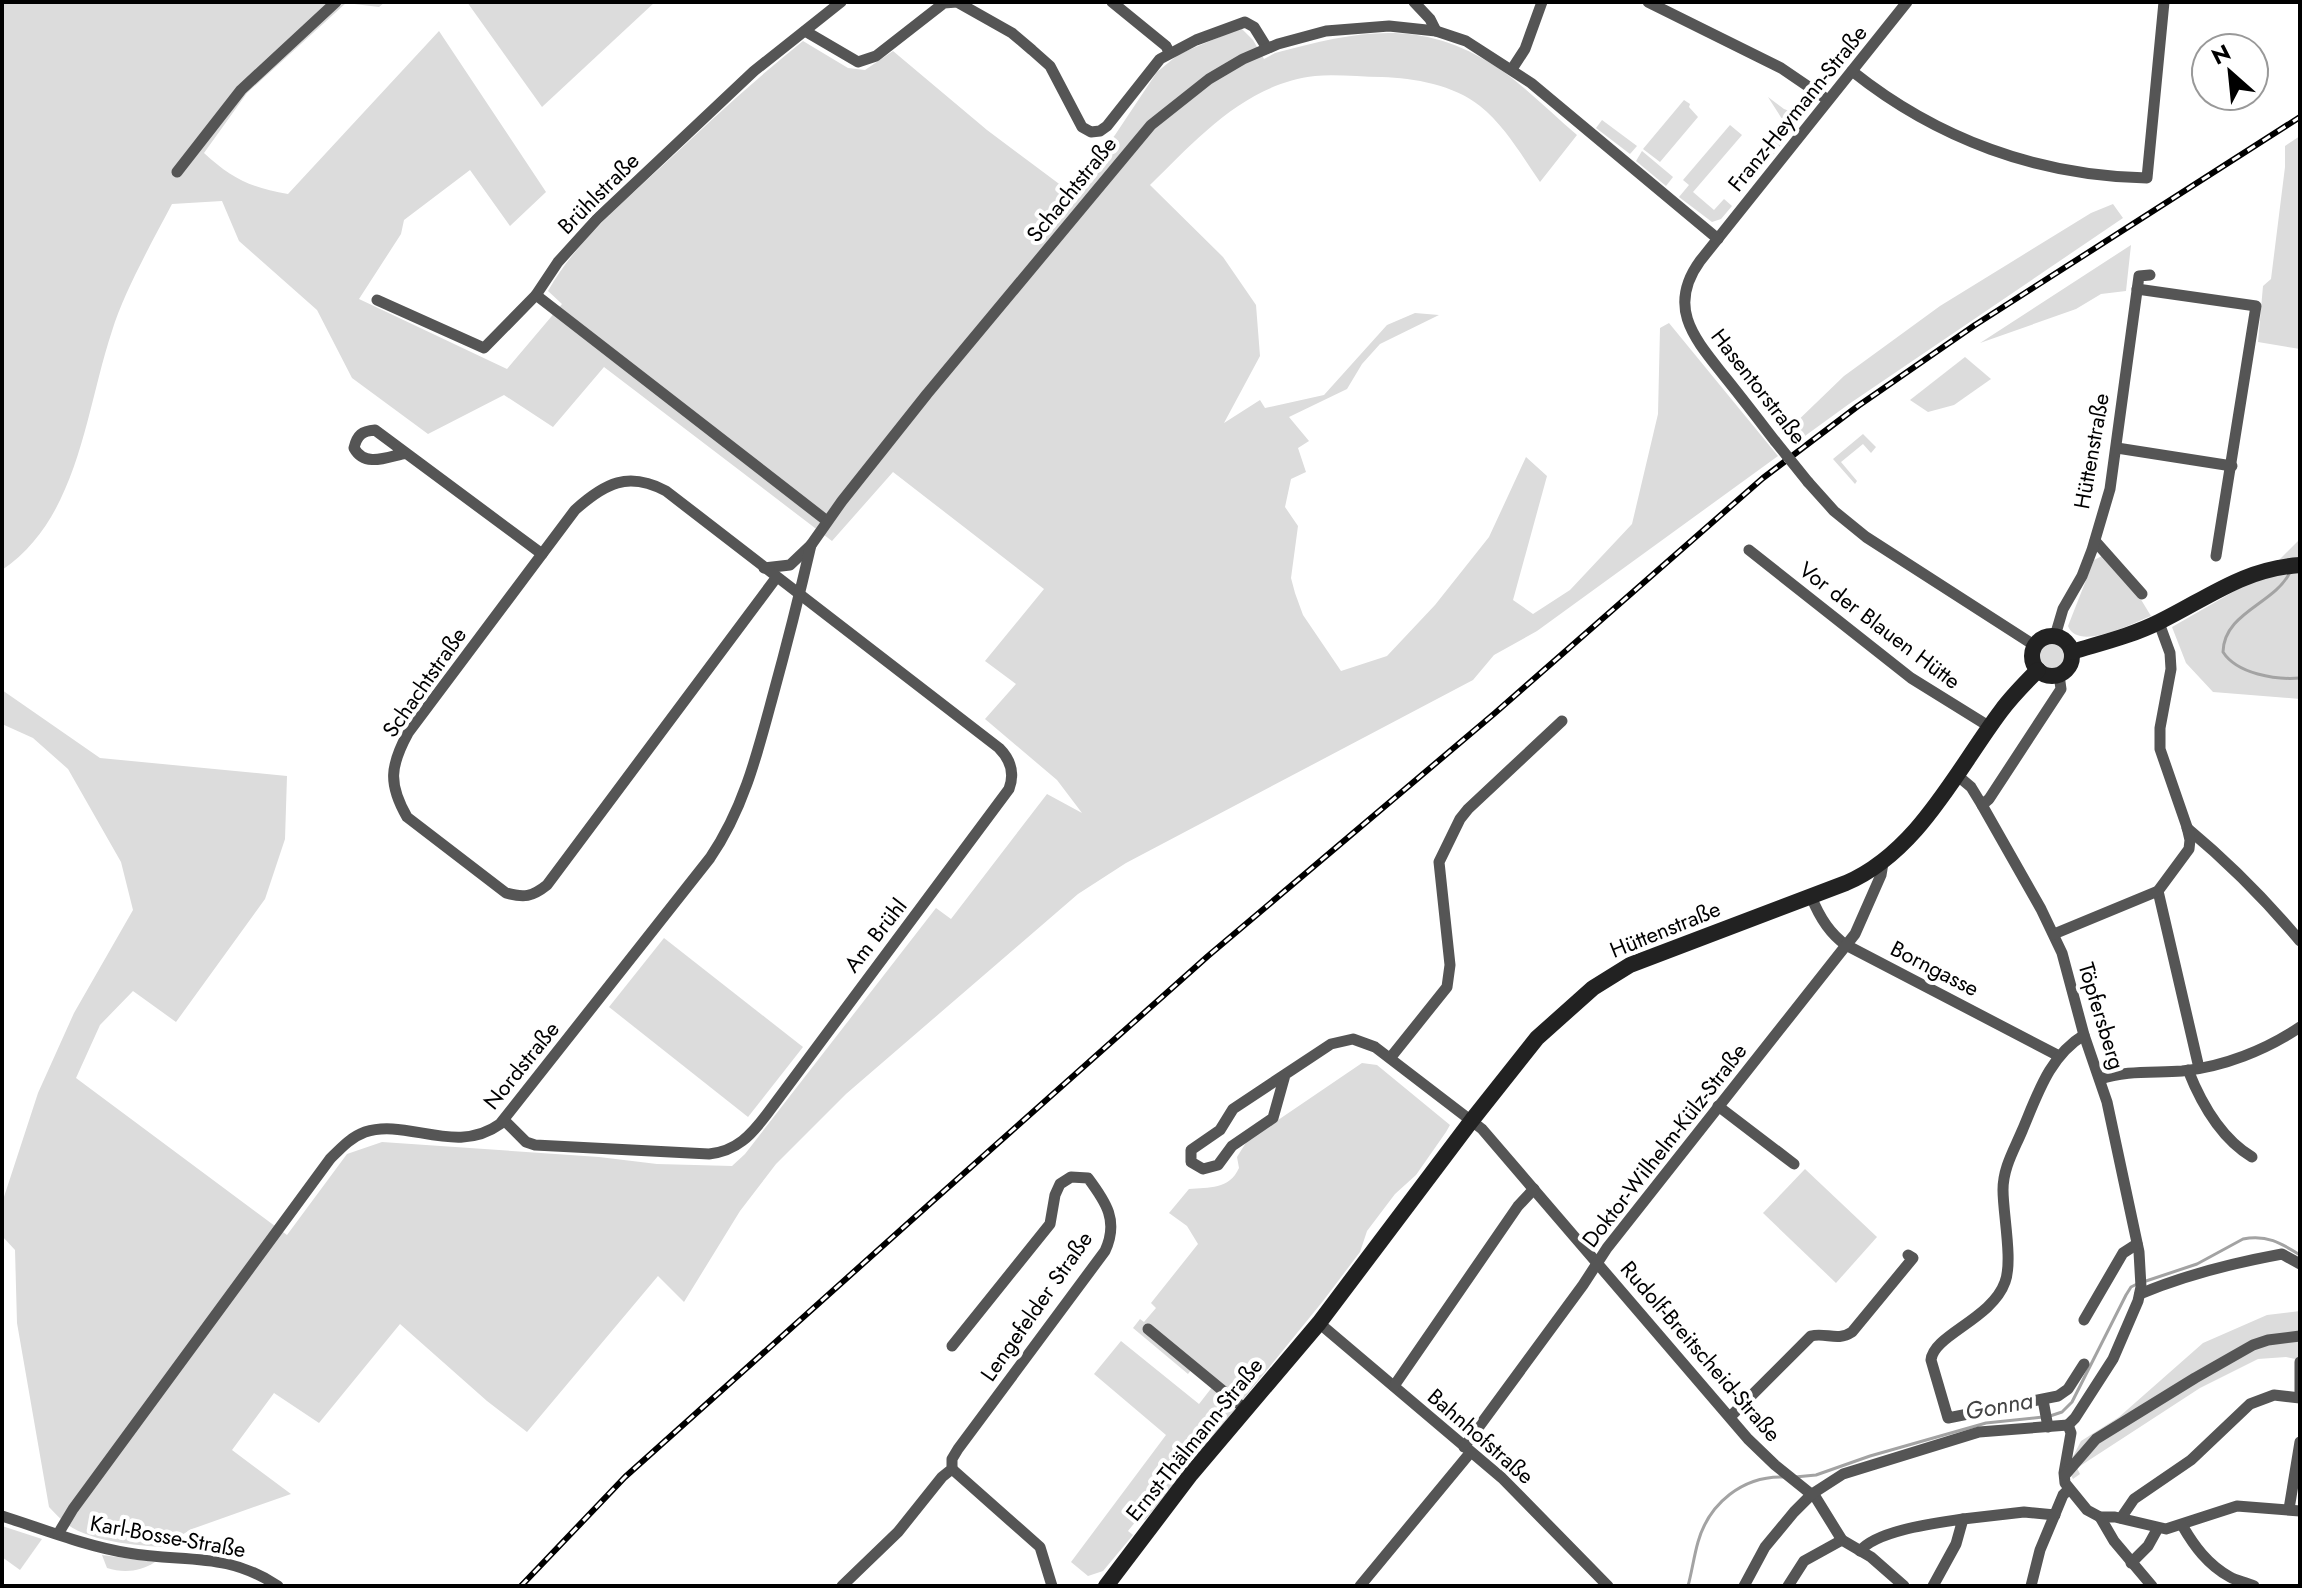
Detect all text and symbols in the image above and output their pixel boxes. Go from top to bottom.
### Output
street label: Franz-Heymann-Straße [1720,18,1874,198]
north arrow [2190,32,2270,112]
text: N [2206,36,2236,72]
street label: Schachtstraße [1018,129,1124,249]
street label: Brühlstraße [550,145,646,241]
street label: Hasentorstraße [1704,321,1814,451]
street label: Hüttenstraße [2065,391,2117,511]
street label: Vor der Blauen Hütte [1792,554,1968,696]
street label: Schachtstraße [374,620,474,744]
street label: Am Brühl [836,891,914,979]
street label: Hüttenstraße [1605,892,1725,966]
street label: Borngasse [1885,932,1985,1004]
street label: Töpfersberg [2071,959,2133,1073]
street label: Nordstraße [475,1014,567,1116]
street label: Doktor-Wilhelm-Külz-Straße [1574,1036,1754,1254]
street label: Lengefelder Straße [972,1225,1100,1387]
street label: Rudolf-Breitscheid-Straße [1613,1253,1789,1449]
street label: Ernst-Thälmann-Straße [1118,1350,1270,1528]
street label: Bahnhofstraße [1421,1381,1541,1491]
water label: Gonna [1962,1382,2036,1429]
street label: Karl-Bosse-Straße [88,1507,248,1565]

